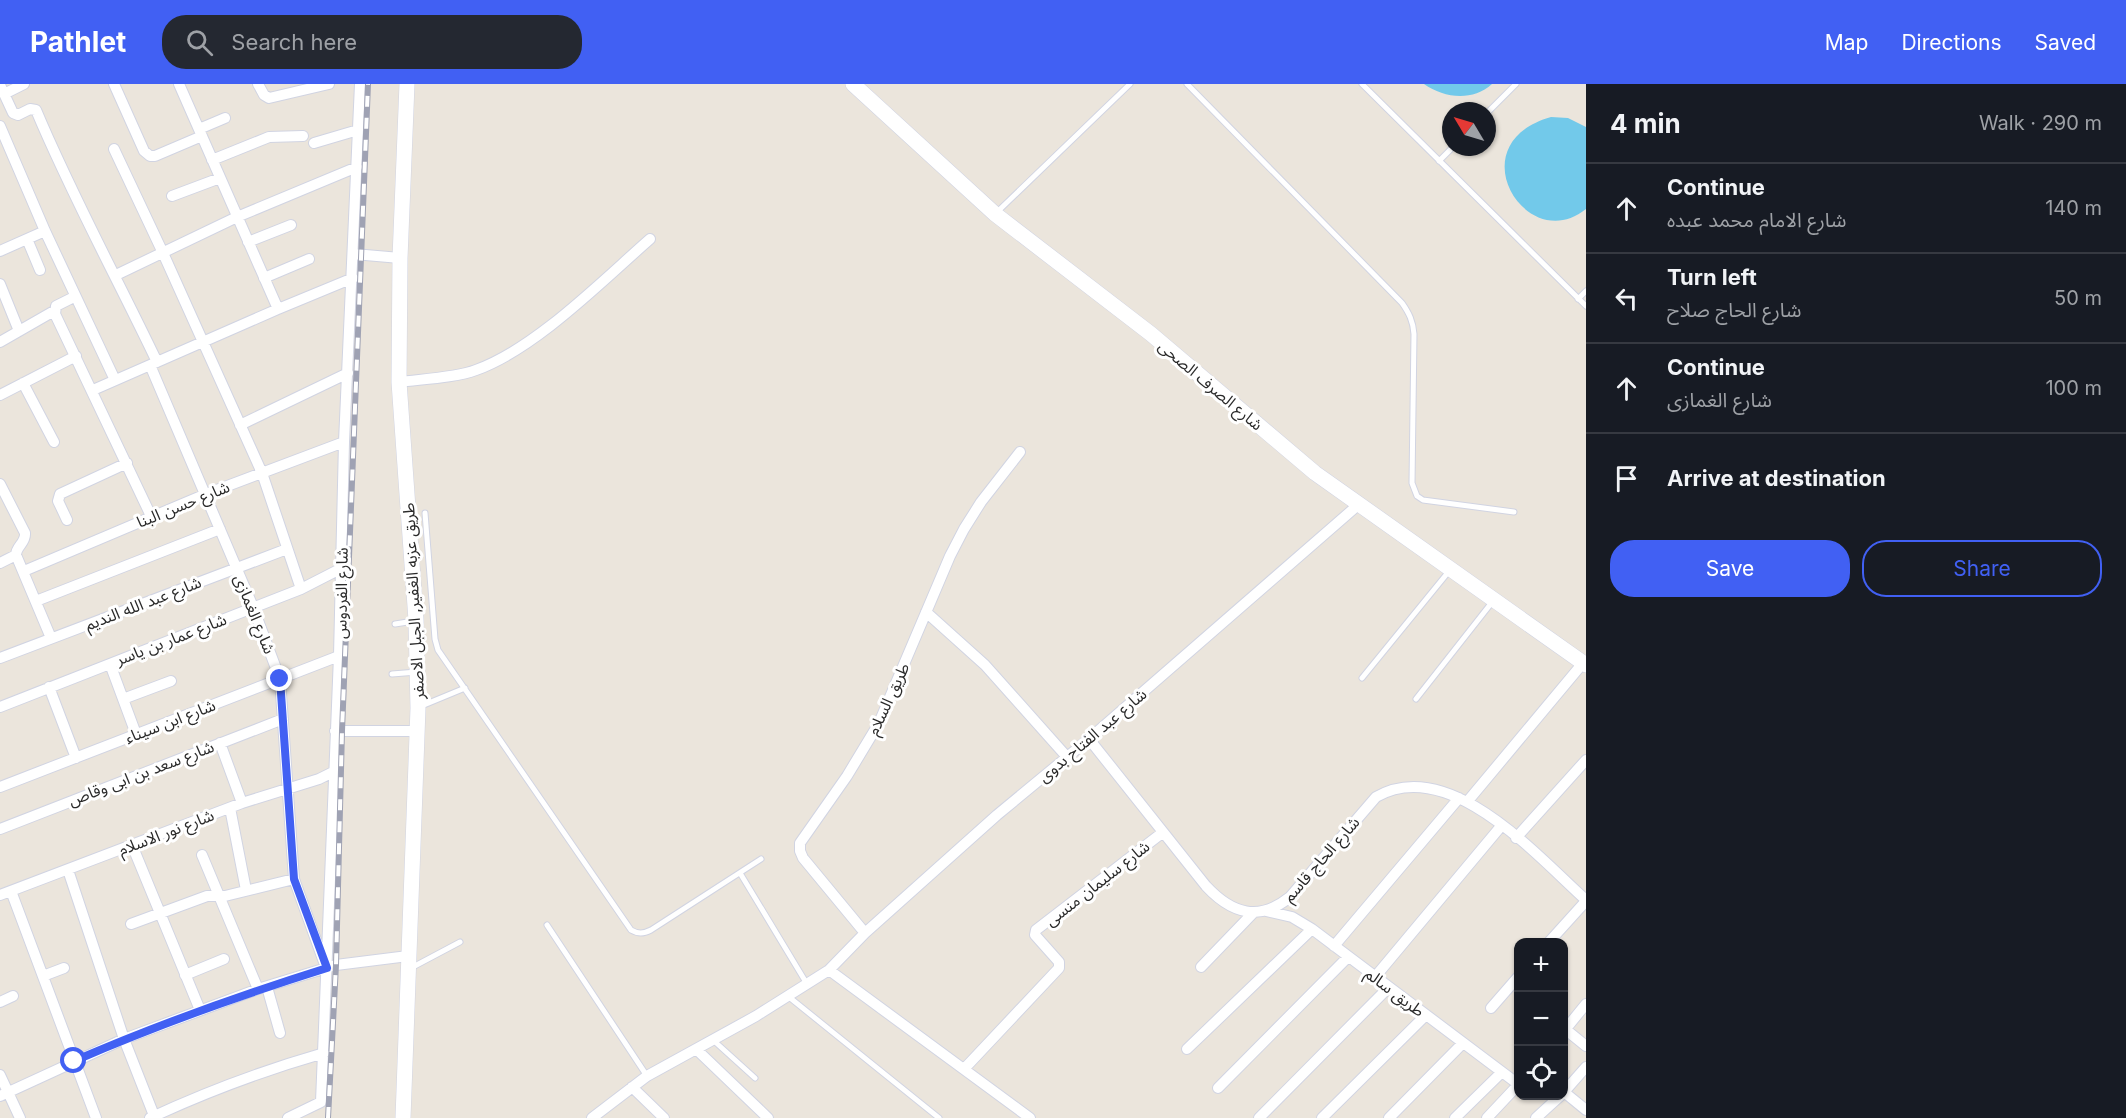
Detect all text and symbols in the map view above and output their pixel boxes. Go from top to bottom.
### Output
search box [162,15,582,69]
text: Pathlet [30,25,126,59]
icon: search [183,26,216,59]
text: Search here [231,29,357,55]
text: Map [1825,30,1868,55]
text: Directions [1901,30,2002,55]
text: Saved [2035,30,2096,55]
north arrow [1442,102,1496,156]
text: 4 min [1610,108,1681,139]
text: Walk · 290 m [1979,111,2102,135]
text: Continue [1667,174,1765,200]
icon: ahead [1610,192,1643,225]
text: 140 m [2045,196,2102,220]
text: شارع الامام محمد عبده [1667,208,1846,232]
text: Turn left [1667,264,1757,290]
icon: left [1610,282,1643,315]
text: 50 m [2054,286,2102,310]
text: شارع الحاج صلاح [1667,298,1801,322]
street label: شارع الصرف الصحى [1153,336,1267,437]
text: Continue [1667,354,1765,380]
icon: ahead [1610,372,1643,405]
text: 100 m [2045,376,2102,400]
text: شارع الغمازى [1667,388,1772,412]
icon: arrive [1610,462,1643,495]
text: Arrive at destination [1667,465,1886,491]
street label: شارع حسن البنا [134,476,234,535]
street label: طريق عزبه الغفير, الجبل الاصفر [398,502,429,701]
button: Save [1610,540,1850,597]
button: Share [1862,540,2102,597]
street label: شارع الفردوس [330,547,355,639]
street label: شارع الغمازى [227,571,280,658]
street label: شارع عبد الله النديم [82,572,205,637]
street label: شارع عمار بن ياسر [112,609,230,672]
street label: طريق السلام [862,659,916,740]
route end [266,665,292,691]
street label: شارع عبد الفتاح بدوى [1034,684,1152,789]
street label: شارع ابن سيناء [122,695,219,750]
street label: شارع سعد بن ابى وقاص [65,736,218,813]
street label: شارع نور الاسلام [115,805,218,862]
street label: شارع الحاج قاسم [1278,812,1366,908]
street label: شارع سليمان منسى [1041,836,1155,933]
map controls [1514,938,1568,1100]
button: + [1514,938,1568,992]
street label: طريق سالم [1360,963,1429,1023]
button: − [1514,992,1568,1046]
button: locate [1514,1046,1568,1100]
route start [60,1047,86,1073]

